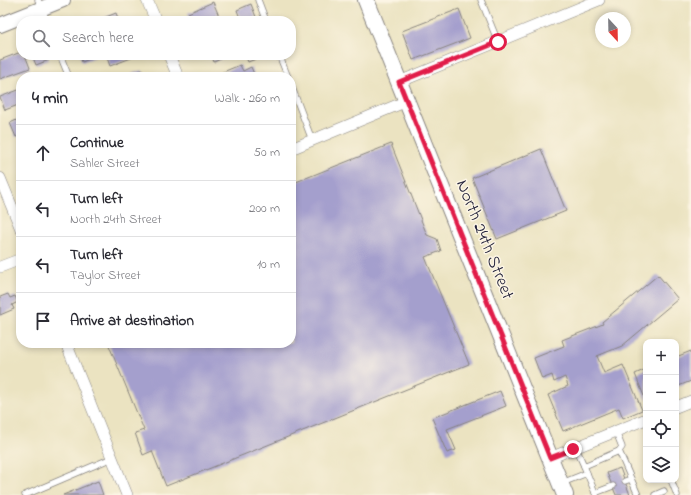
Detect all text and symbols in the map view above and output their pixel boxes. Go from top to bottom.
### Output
north arrow [595,12,631,48]
search box [16,16,296,60]
icon: search [30,27,52,49]
text: Search here [62,27,134,49]
route start [489,33,507,51]
text: 4 min [32,86,68,111]
text: Walk · 260 m [215,89,280,108]
text: Continue [70,132,124,154]
icon: ahead [32,142,54,164]
text: 50 m [254,143,280,162]
text: Sahler Street [70,154,140,173]
street label: North 24th Street [448,176,520,304]
text: Turn left [70,188,123,210]
icon: left [32,198,54,220]
text: 200 m [249,199,280,218]
text: North 24th Street [70,210,162,229]
text: Turn left [70,244,123,266]
icon: left [32,254,54,276]
text: 10 m [257,255,280,274]
text: Taylor Street [70,266,141,285]
icon: arrive [32,310,54,332]
text: Arrive at destination [70,310,194,332]
map controls [643,339,679,483]
button: + [643,339,679,375]
button: − [643,375,679,411]
button: locate [643,411,679,447]
route end [564,440,582,458]
button: layers [643,447,679,483]

